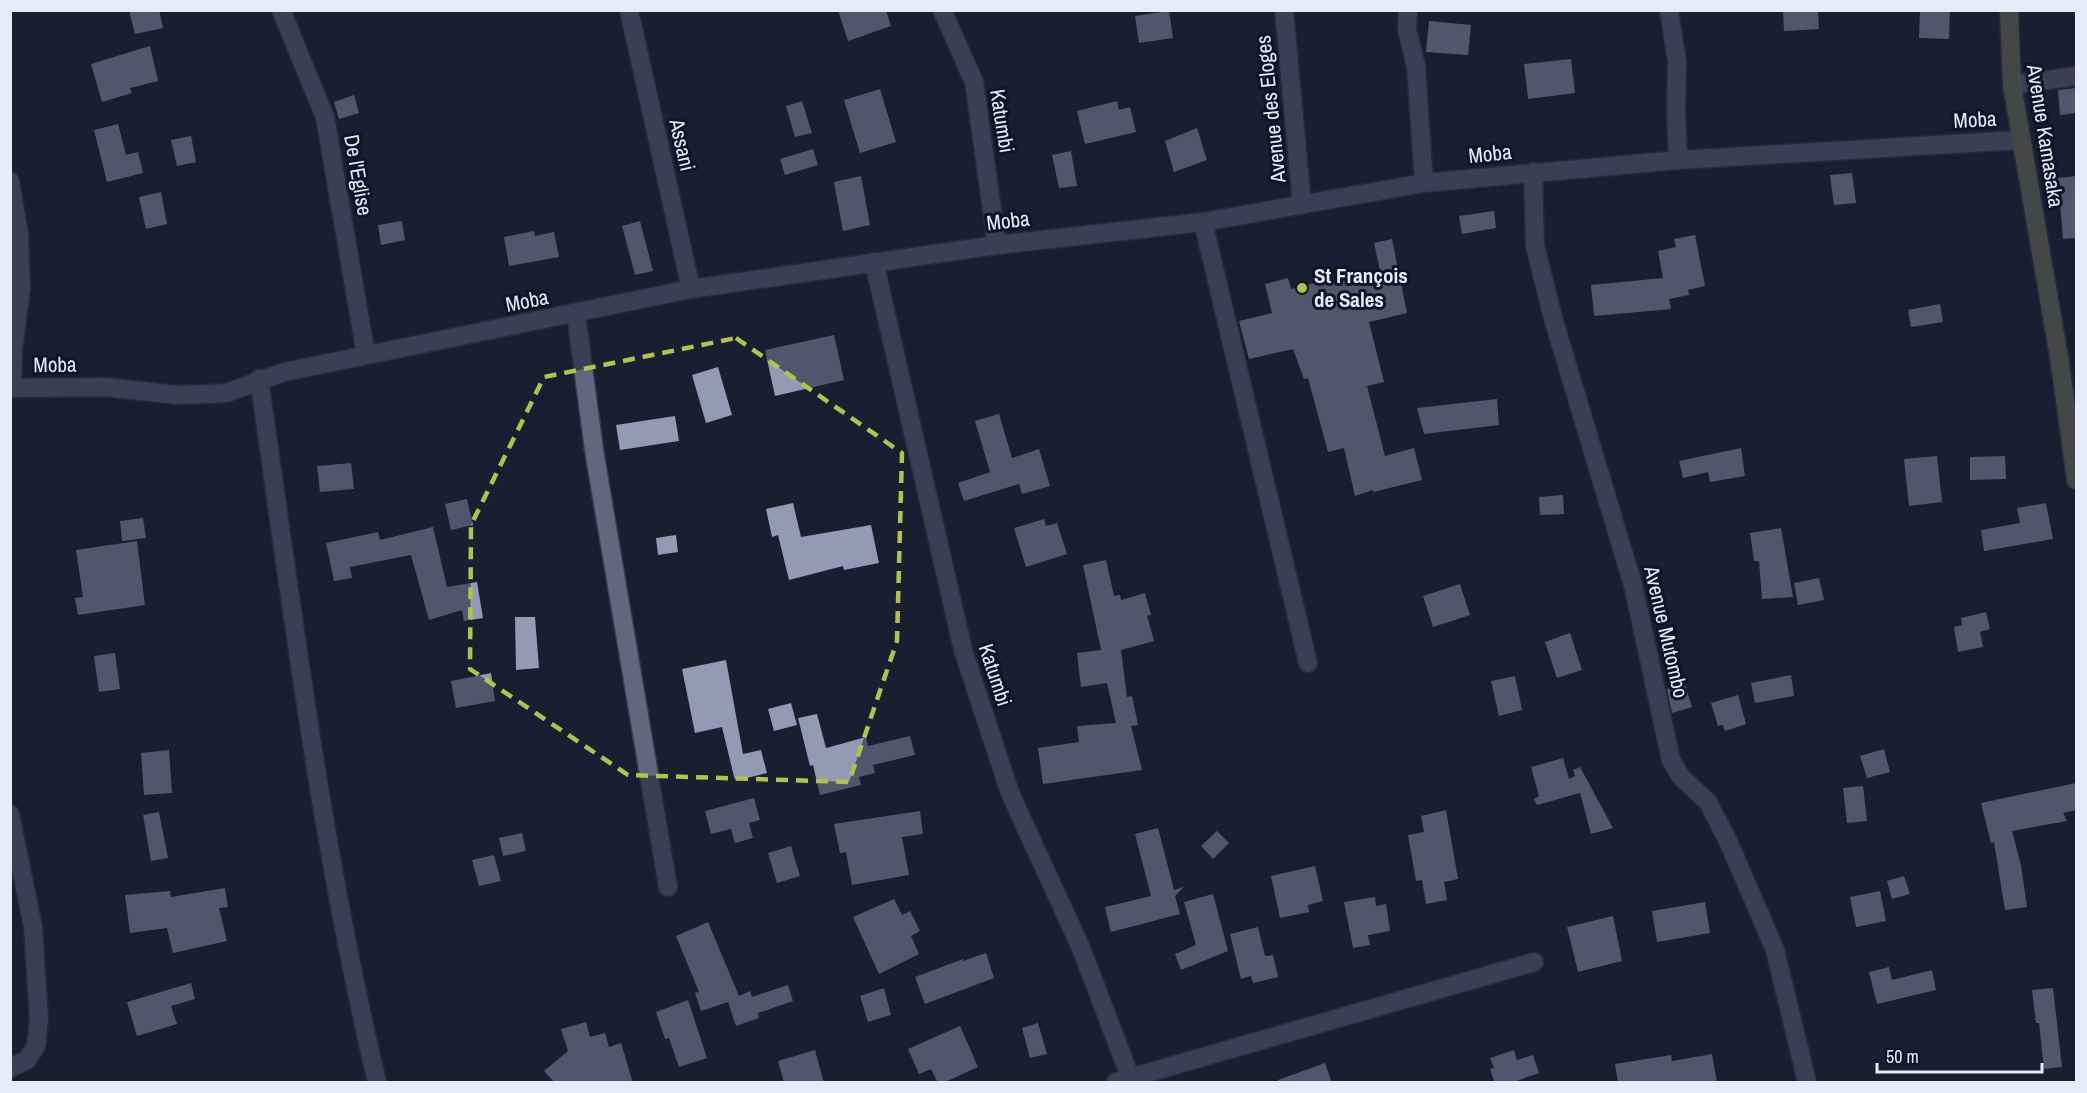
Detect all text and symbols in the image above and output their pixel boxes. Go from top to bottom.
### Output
street label: Avenue des Eloges [1248,34,1293,185]
street label: Avenue Kamasaka [2020,61,2071,210]
street label: Katumbi [983,87,1022,155]
street label: Moba [1953,104,1998,135]
street label: Assani [662,115,703,174]
street label: De l'Eglise [337,132,380,218]
street label: Moba [1467,137,1513,170]
street label: Moba [985,203,1031,238]
place label: St François de Sales [1314,261,1408,314]
marker: St François de Sales [1295,281,1309,295]
street label: Moba [503,282,551,319]
street label: Moba [33,350,77,379]
street label: Avenue Mutombo [1637,562,1696,701]
street label: Katumbi [972,640,1019,710]
scale bar [1877,1036,2042,1074]
text: 50 m [1886,1044,1919,1069]

